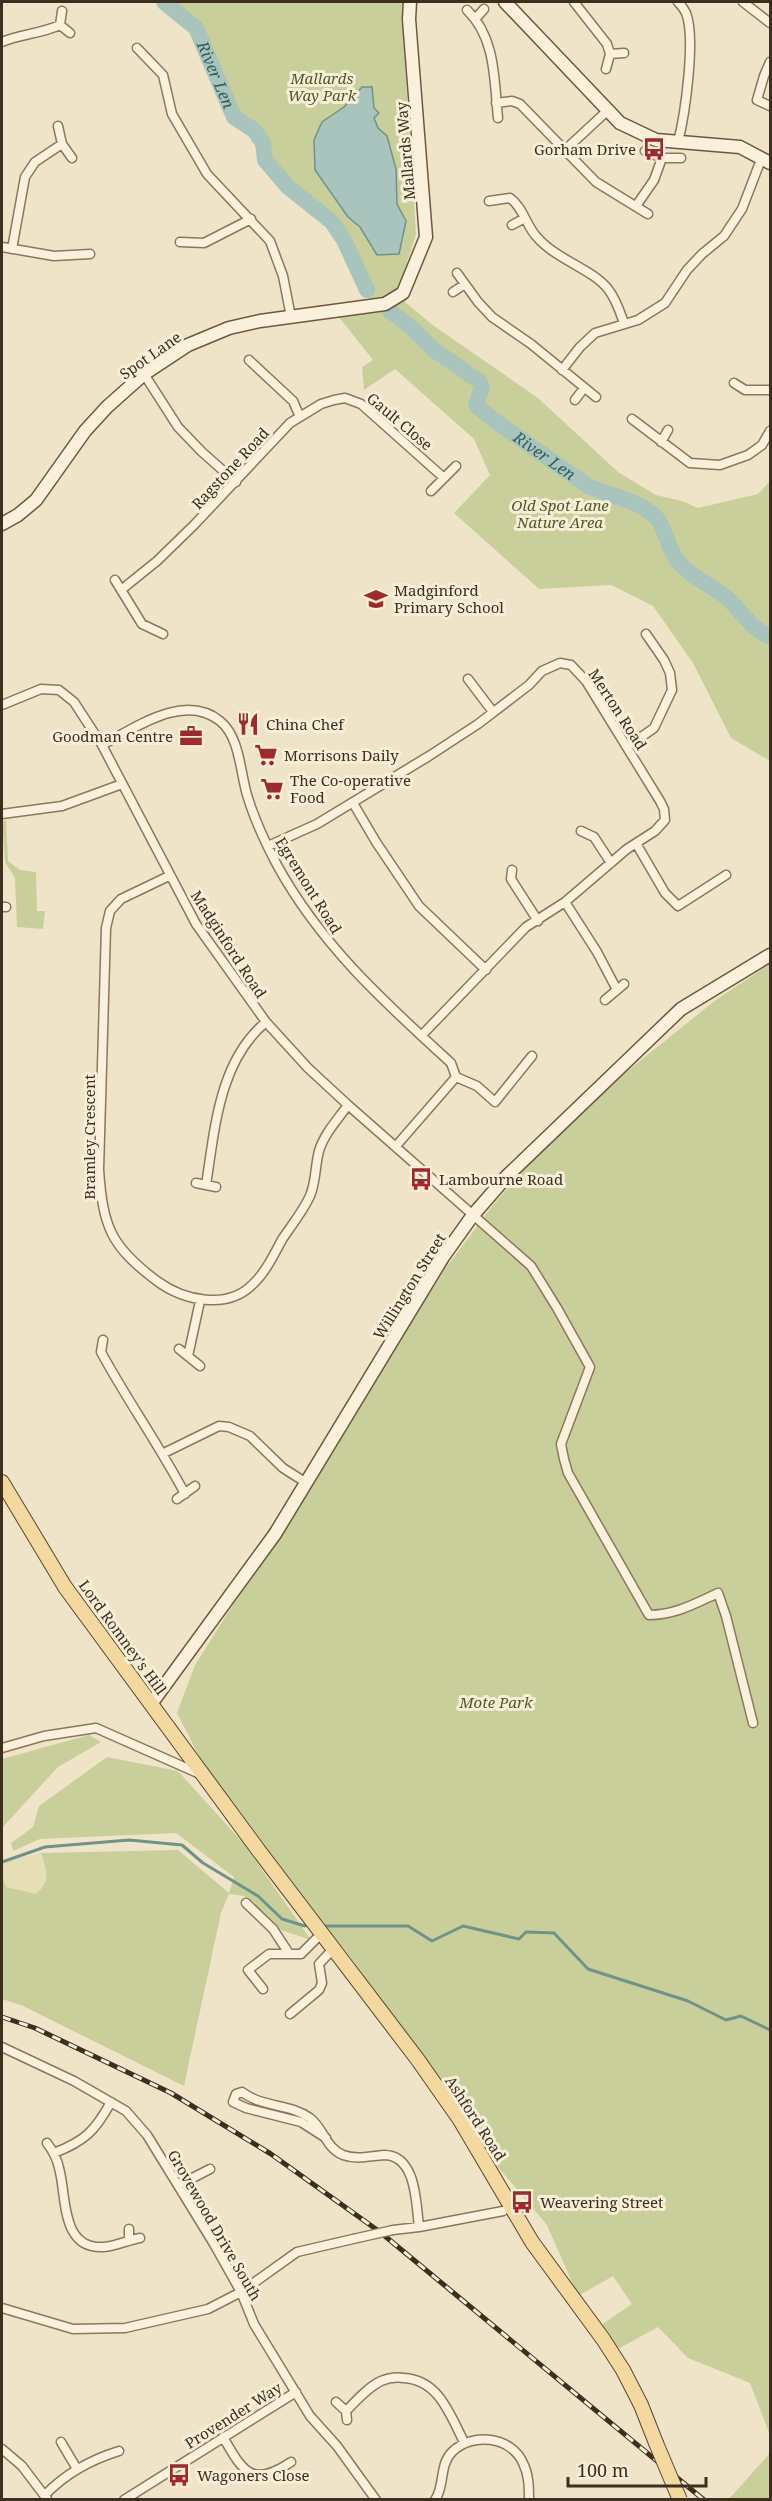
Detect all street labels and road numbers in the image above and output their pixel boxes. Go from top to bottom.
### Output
street label: Mallards Way [391,101,419,201]
street label: Spot Lane [115,327,185,383]
street label: Gault Close [363,388,437,454]
street label: Ragstone Road [187,423,273,513]
street label: Merton Road [584,665,652,753]
street label: Egremont Road [271,833,347,937]
street label: Madginford Road [187,886,271,1002]
street label: Bramley Crescent [79,1074,99,1200]
street label: Willington Street [368,1229,450,1343]
street label: Lord Romney's Hill [75,1576,172,1699]
street label: Ashford Road [441,2072,511,2164]
street label: Grovewood Drive South [164,2146,267,2304]
street label: Provender Way [181,2377,286,2453]

